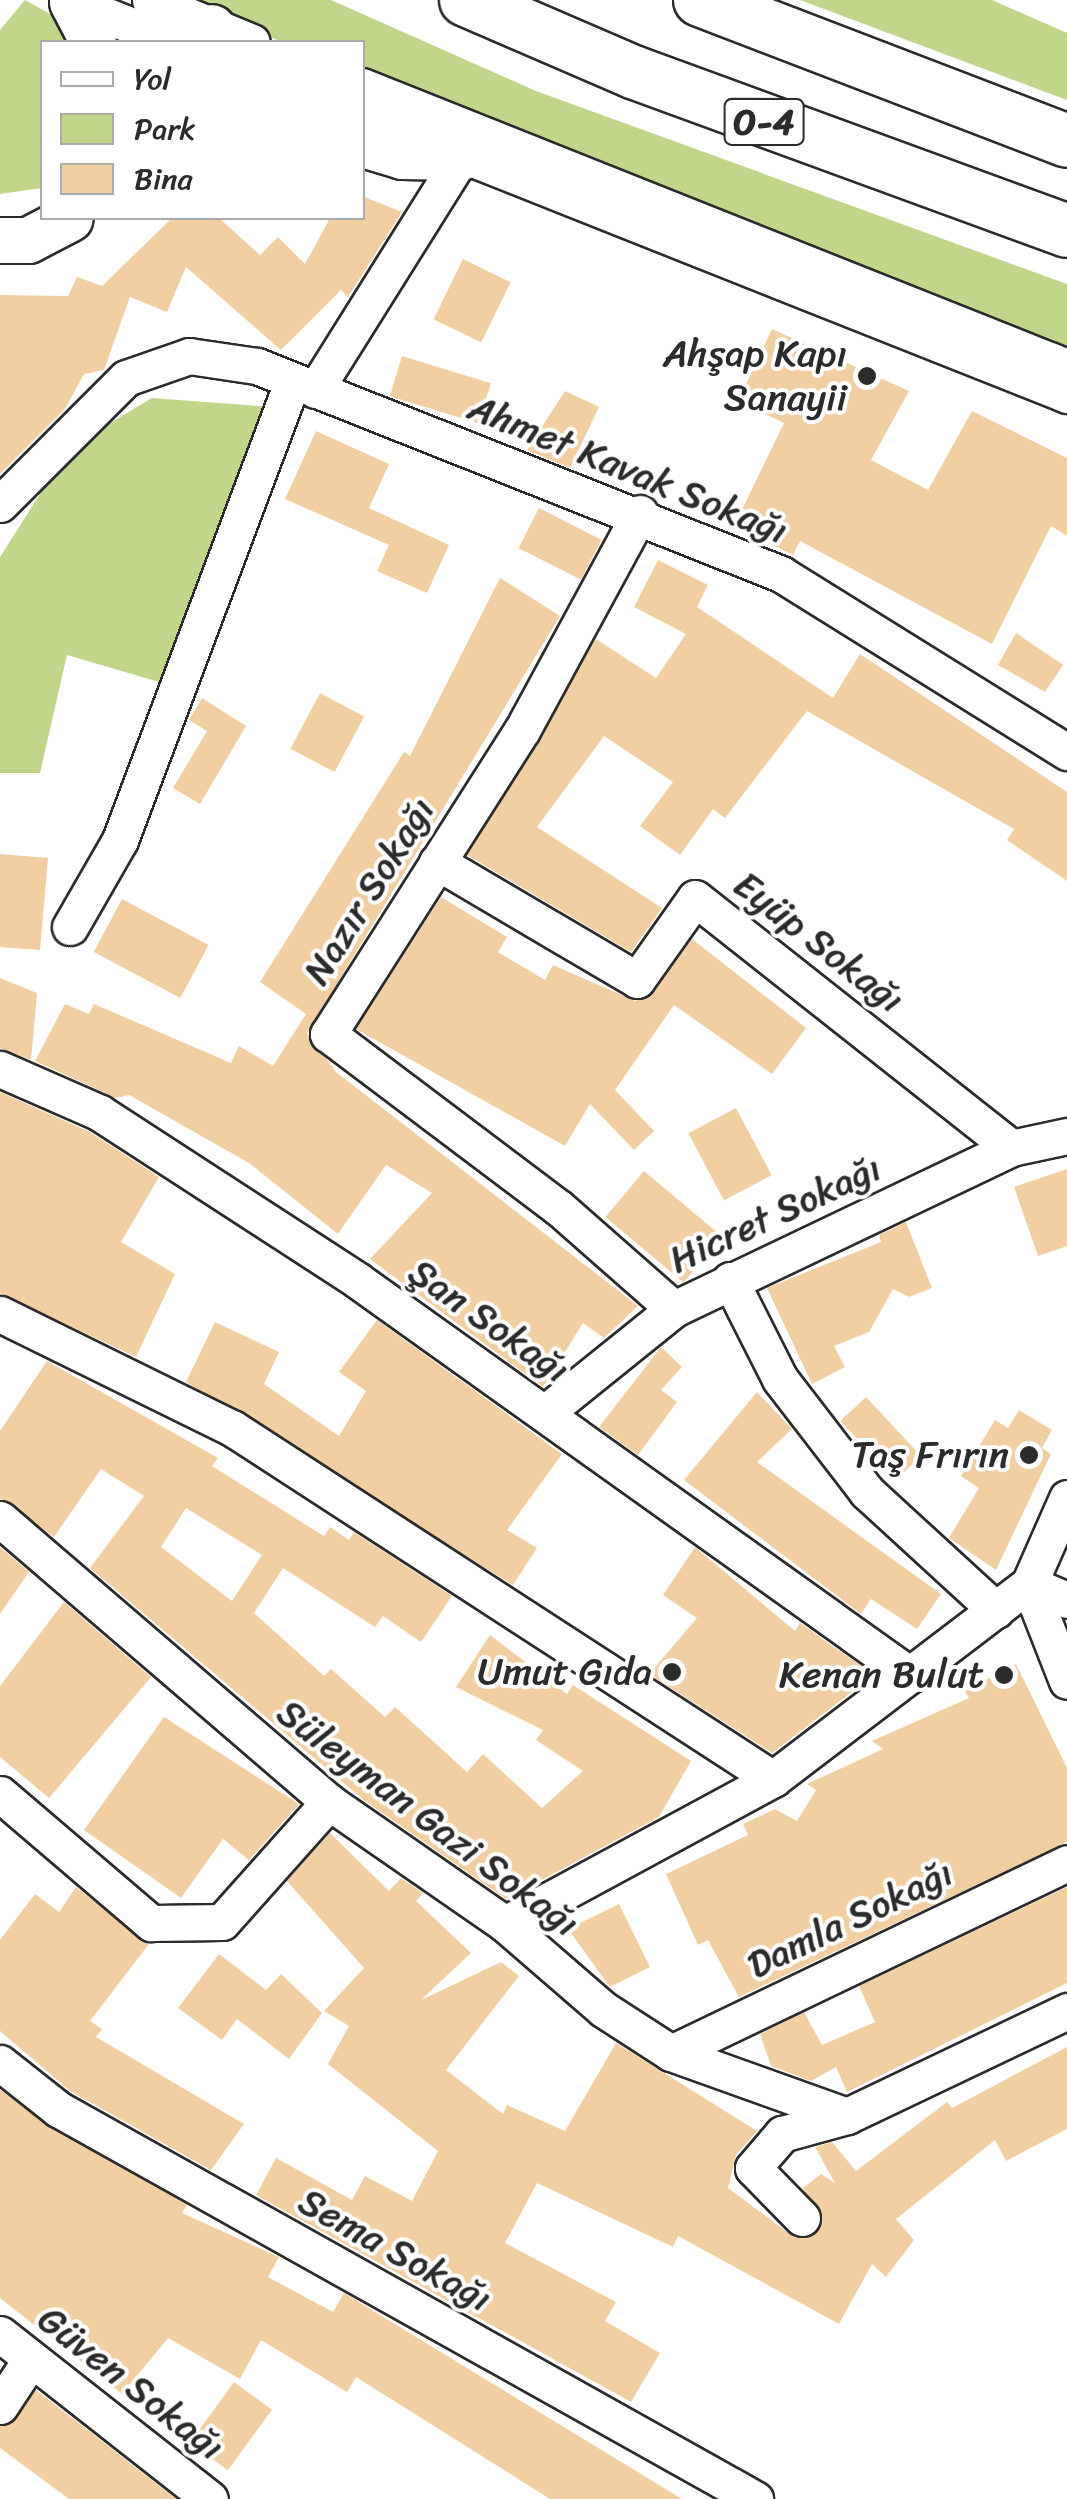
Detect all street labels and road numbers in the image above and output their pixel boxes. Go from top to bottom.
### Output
road number: O-4 [722,92,806,152]
street label: Ahmet Kavak Sokağı [462,384,794,554]
street label: Nazır Sokağı [294,789,444,993]
street label: Eyüp Sokağı [725,861,913,1023]
street label: Hicret Sokağı [662,1145,888,1283]
street label: Şan Sokağı [400,1249,578,1393]
street label: Süleyman Gazi Sokağı [268,1690,588,1946]
street label: Damla Sokağı [740,1850,960,1988]
street label: Sema Sokağı [291,2178,499,2322]
street label: Güven Sokağı [29,2296,233,2470]

